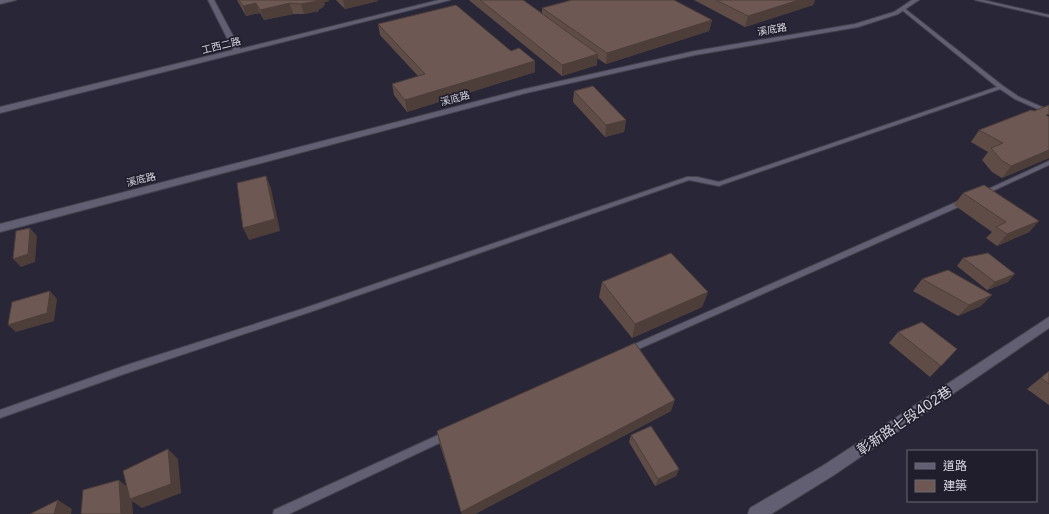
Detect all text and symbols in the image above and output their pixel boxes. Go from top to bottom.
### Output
street label: 溪底路 [756,20,788,38]
street label: 工西二路 [200,34,242,56]
street label: 溪底路 [439,88,471,108]
street label: 溪底路 [125,170,157,188]
street label: 彰新路七段402巷 [853,382,955,458]
legend [907,450,1037,502]
text: 道路 [943,458,967,473]
text: 建築 [943,478,967,493]

